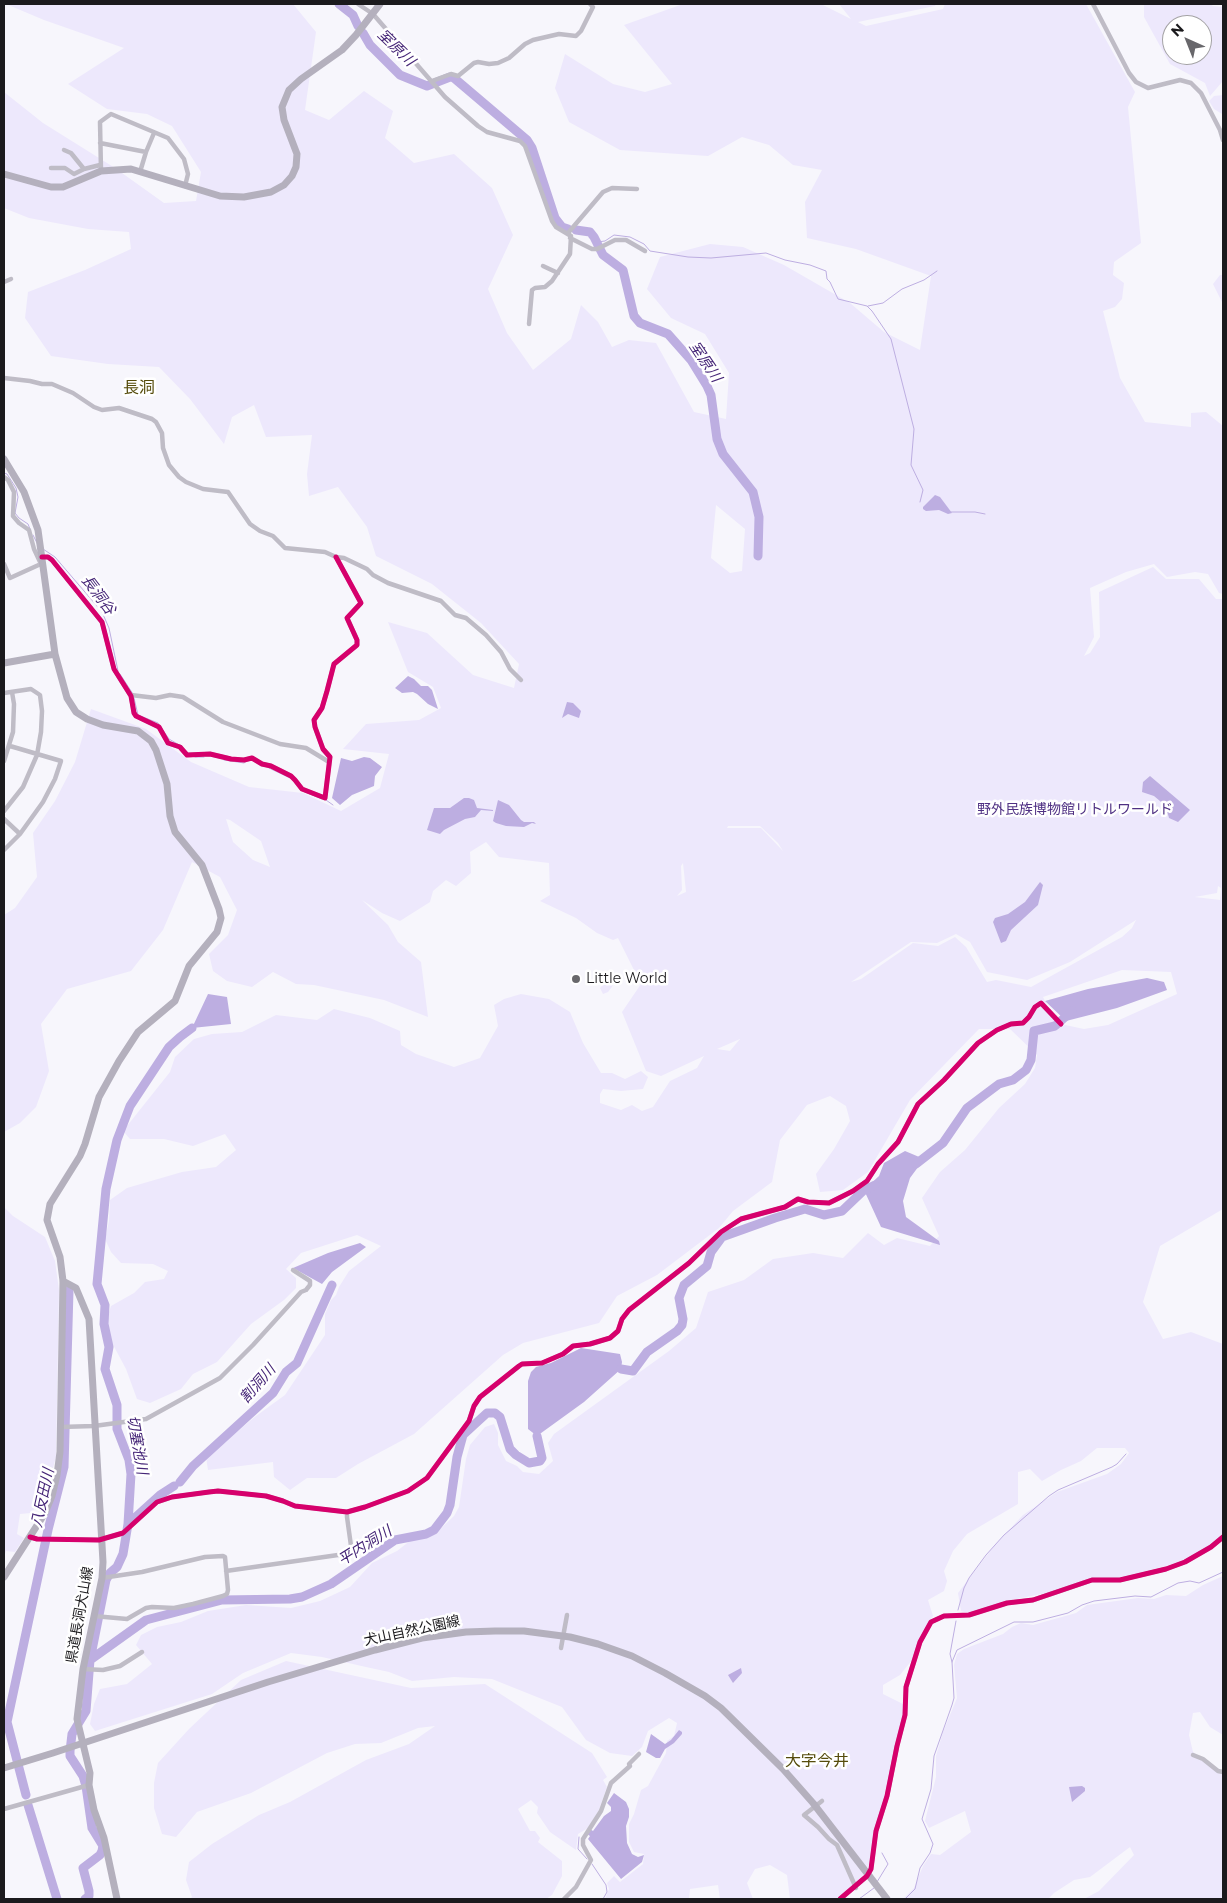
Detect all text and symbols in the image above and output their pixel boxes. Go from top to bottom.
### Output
north arrow [1162,15,1212,65]
text: N [1167,20,1188,40]
water label: 室原川 [374,26,418,70]
water label: 室原川 [685,338,725,386]
district label: 長洞 [123,378,155,398]
water label: 長洞谷 [77,572,119,618]
park label: 野外民族博物館リトルワールド [977,802,1173,818]
place label: Little World [586,971,667,987]
marker: Little World [570,973,582,985]
water label: 割洞川 [236,1361,280,1407]
water label: 切塞池川 [123,1414,151,1476]
water label: 八反田川 [28,1467,58,1529]
water label: 平内洞川 [335,1522,395,1570]
street label: 県道長洞犬山線 [63,1565,97,1665]
street label: 犬山自然公園線 [362,1613,462,1649]
district label: 大字今井 [785,1751,849,1771]

